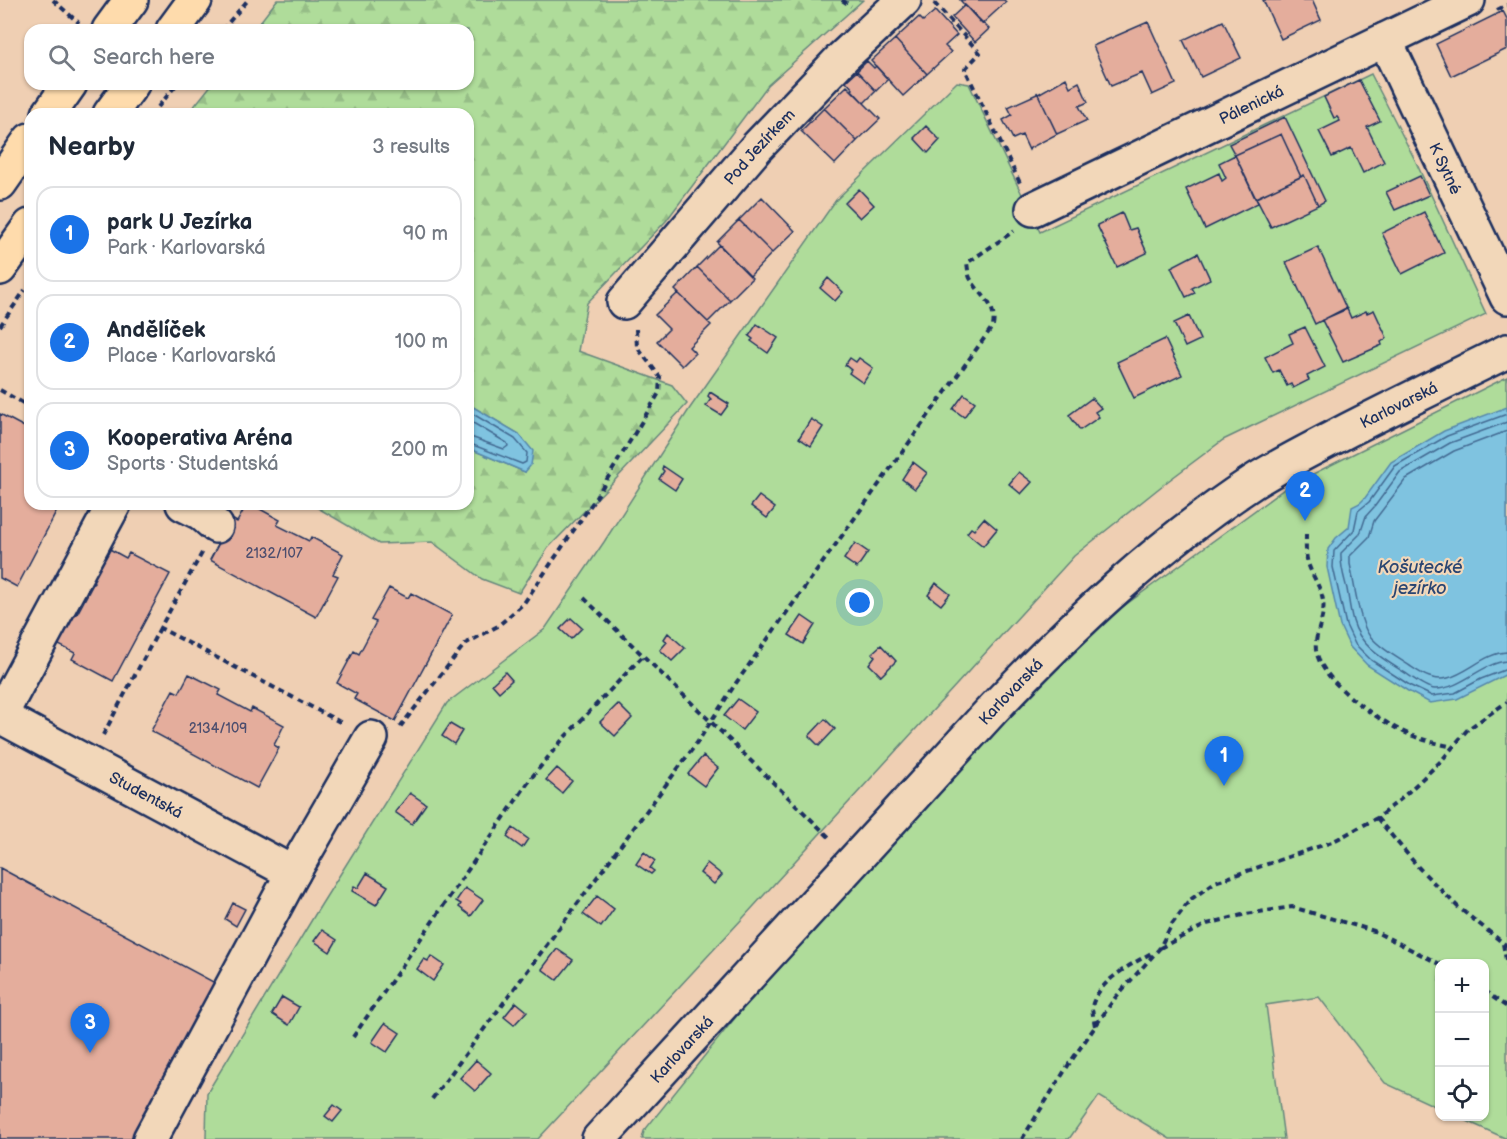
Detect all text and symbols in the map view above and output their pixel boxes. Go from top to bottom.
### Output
search box [24,24,474,90]
icon: search [45,41,78,74]
text: Search here [93,44,215,71]
street label: Pálenická [1216,82,1287,129]
street label: Pod Jezírkem [721,105,799,189]
text: Nearby [48,132,135,163]
text: 3 results [372,135,450,159]
street label: K Sytné [1424,140,1465,198]
text: park U Jezírka [107,209,252,236]
text: 1 [65,222,74,246]
text: 90 m [403,222,448,246]
text: Park · Karlovarská [107,236,266,260]
text: Andělíček [107,317,206,344]
text: 2 [64,330,75,354]
text: 100 m [395,330,448,354]
text: Place · Karlovarská [107,344,276,368]
street label: Karlovarská [1357,379,1441,433]
text: Kooperativa Aréna [107,425,293,452]
text: 3 [64,438,75,462]
text: 200 m [391,438,448,462]
text: Sports · Studentská [107,452,278,476]
pin: 2 [1286,472,1324,521]
house number: 2132/107 [245,545,303,562]
water label: Košutecké jezírko [1377,557,1463,599]
your location [845,588,874,617]
street label: Karlovarská [975,655,1048,729]
house number: 2134/109 [189,720,247,737]
pin: 1 [1204,736,1244,786]
street label: Studentská [106,768,186,823]
map controls [1435,959,1489,1121]
button: + [1435,959,1489,1013]
pin: 3 [70,1004,110,1053]
street label: Karlovarská [647,1013,718,1088]
button: − [1435,1013,1489,1067]
button: locate [1435,1067,1489,1121]

